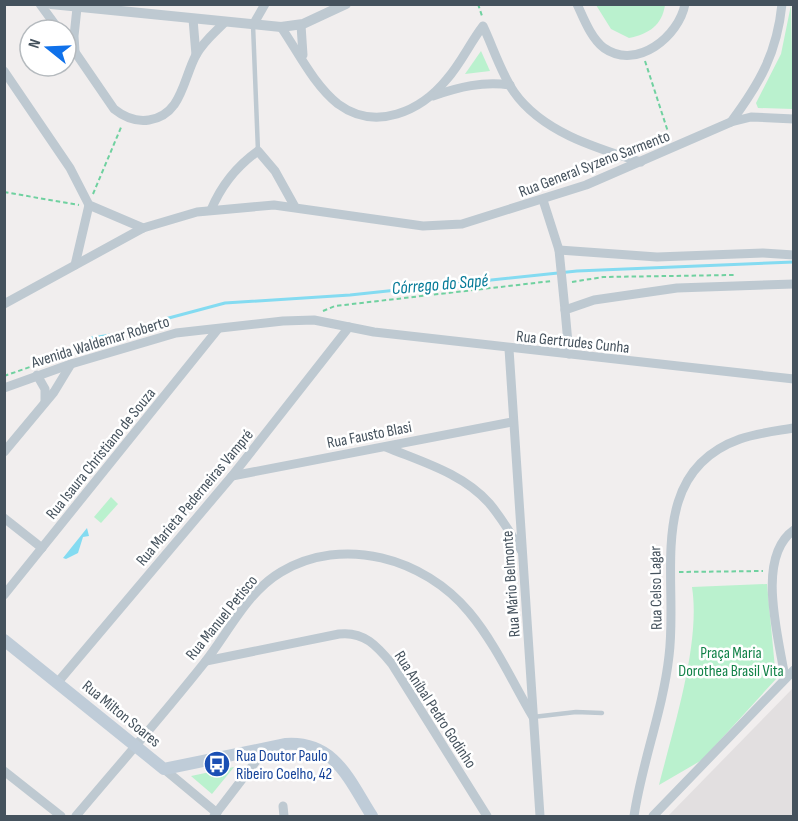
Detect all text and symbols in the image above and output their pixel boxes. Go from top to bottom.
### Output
north arrow [18,18,78,78]
text: N [25,37,46,51]
street label: Rua General Syzeno Sarmento [516,127,673,202]
water label: Córrego do Sapé [391,270,489,299]
street label: Avenida Waldemar Roberto [28,312,172,373]
street label: Rua Gertrudes Cunha [515,327,630,358]
street label: Rua Isaura Christiano de Souza [42,385,160,523]
street label: Rua Fausto Blasi [325,418,413,453]
street label: Rua Marieta Pederneiras Vampré [132,426,258,570]
street label: Rua Mário Belmonte [498,530,525,638]
street label: Rua Celso Lagar [646,546,667,630]
street label: Rua Manuel Petisco [182,572,262,664]
park label: Praça Maria Dorothea Brasil Vita [678,644,784,681]
street label: Rua Aníbal Pedro Godinho [390,648,480,772]
street label: Rua Milton Soares [78,677,164,752]
place label: Rua Doutor Paulo Ribeiro Coelho, 42 [236,747,332,784]
bus stop icon: Rua Doutor Paulo Ribeiro Coelho, 42 [202,749,232,779]

